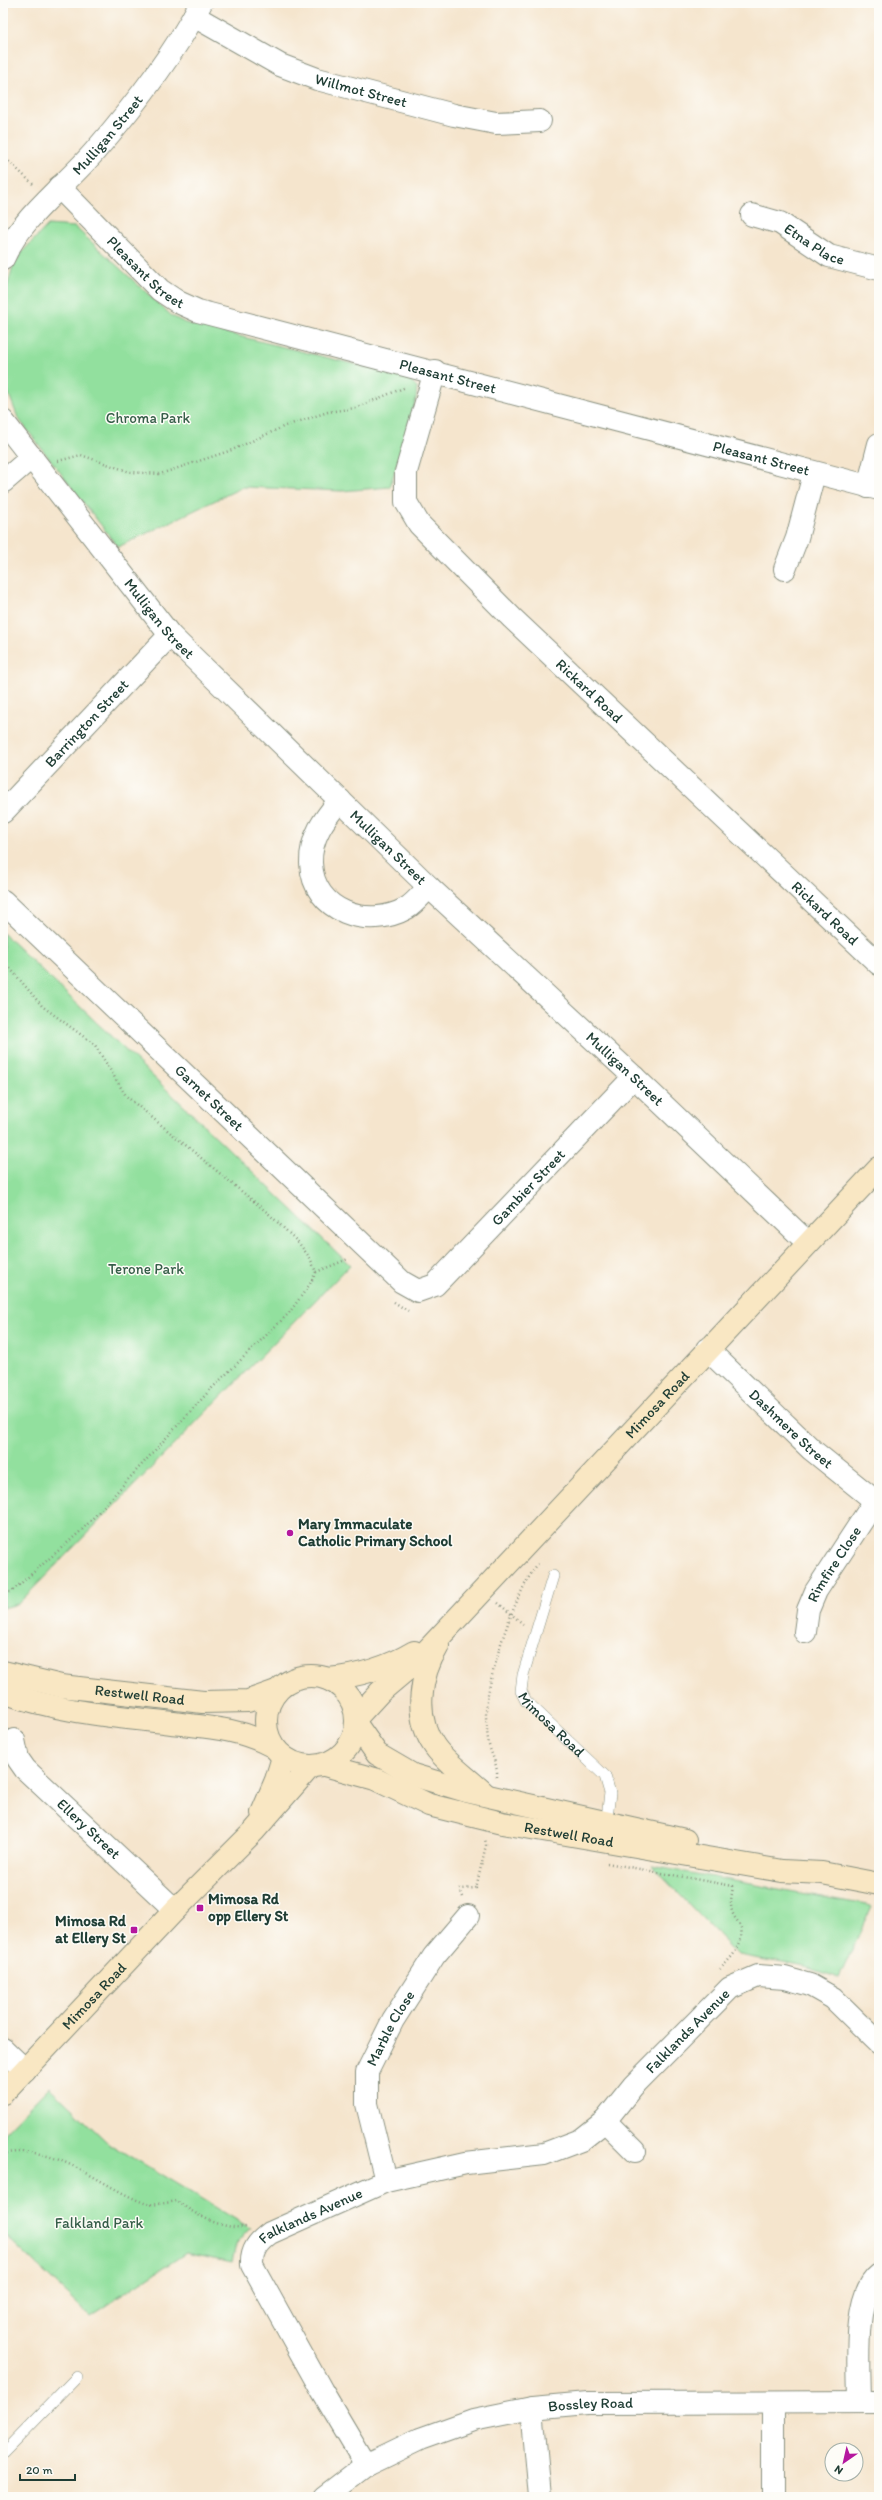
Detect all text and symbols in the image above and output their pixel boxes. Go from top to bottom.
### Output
street label: Willmot Street [313,70,409,111]
street label: Mulligan Street [68,91,147,179]
street label: Etna Place [781,219,846,269]
street label: Pleasant Street [103,232,187,313]
street label: Pleasant Street [397,355,498,398]
park label: Chroma Park [106,409,191,427]
street label: Pleasant Street [711,437,812,480]
street label: Mulligan Street [120,575,198,663]
street label: Rickard Road [552,655,626,727]
street label: Barrington Street [41,675,133,771]
street label: Mulligan Street [346,806,431,889]
street label: Rickard Road [788,877,862,949]
street label: Mulligan Street [582,1028,668,1110]
street label: Garnet Street [171,1061,247,1135]
street label: Gambier Street [488,1145,569,1229]
park label: Terone Park [108,1260,184,1278]
street label: Mimosa Road [621,1367,693,1442]
street label: Dashmere Street [745,1385,837,1473]
place label: Mary Immaculate Catholic Primary School [298,1515,453,1551]
street label: Rimfire Close [803,1523,865,1605]
marker: Mary Immaculate Catholic Primary School [285,1528,295,1538]
street label: Restwell Road [94,1681,186,1709]
street label: Mimosa Road [514,1689,588,1761]
street label: Ellery Street [53,1795,124,1863]
street label: Restwell Road [523,1818,615,1851]
place label: Mimosa Rd opp Ellery St [208,1890,289,1926]
marker: Mimosa Rd opp Ellery St [195,1903,205,1913]
place label: Mimosa Rd at Ellery St [55,1912,127,1948]
marker: Mimosa Rd at Ellery St [129,1925,139,1935]
street label: Mimosa Road [58,1959,130,2034]
street label: Falklands Avenue [642,1985,733,2077]
street label: Marble Close [362,1987,419,2069]
street label: Falklands Avenue [255,2184,365,2247]
park label: Falkland Park [55,2214,143,2232]
street label: Bossley Road [547,2394,633,2416]
north arrow [824,2442,864,2482]
scale bar [20,2456,75,2482]
text: N [832,2462,845,2477]
text: 20 m [26,2463,53,2477]

